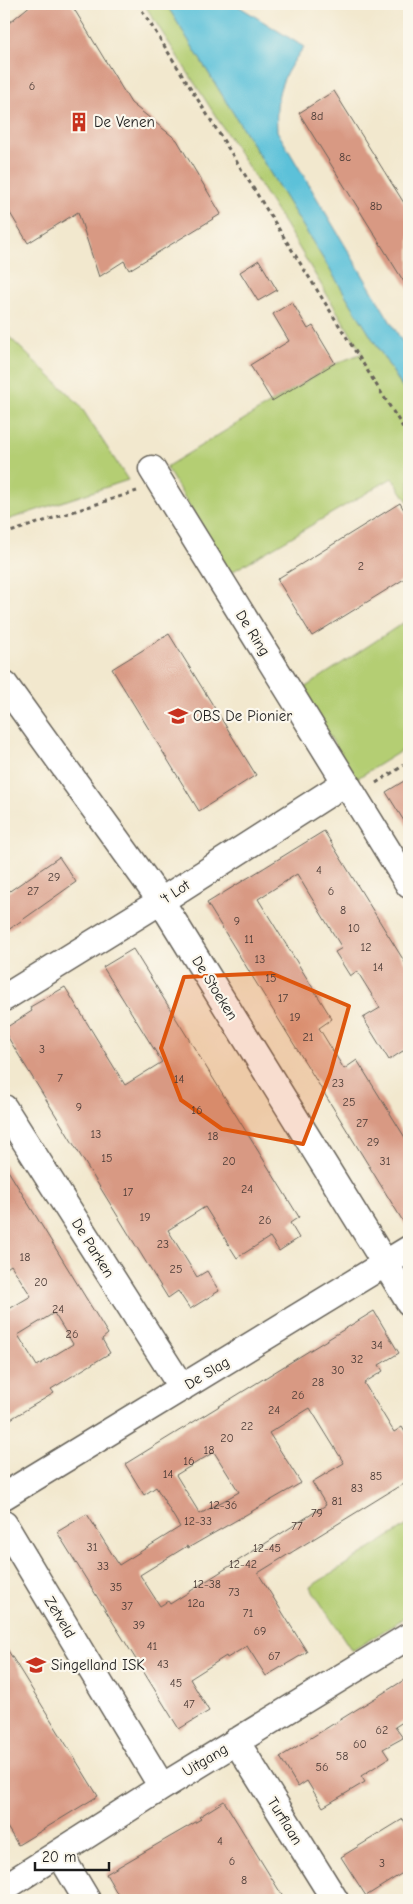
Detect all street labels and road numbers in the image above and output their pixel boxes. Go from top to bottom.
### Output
street label: De Ring [232,607,274,659]
street label: 't Lot [157,875,194,908]
street label: De Stoeken [188,953,242,1023]
street label: De Parken [68,1215,118,1281]
street label: De Slag [181,1353,233,1393]
street label: Zetveld [41,1593,79,1641]
street label: Uitgang [179,1740,231,1780]
street label: Turflaan [263,1794,307,1848]

